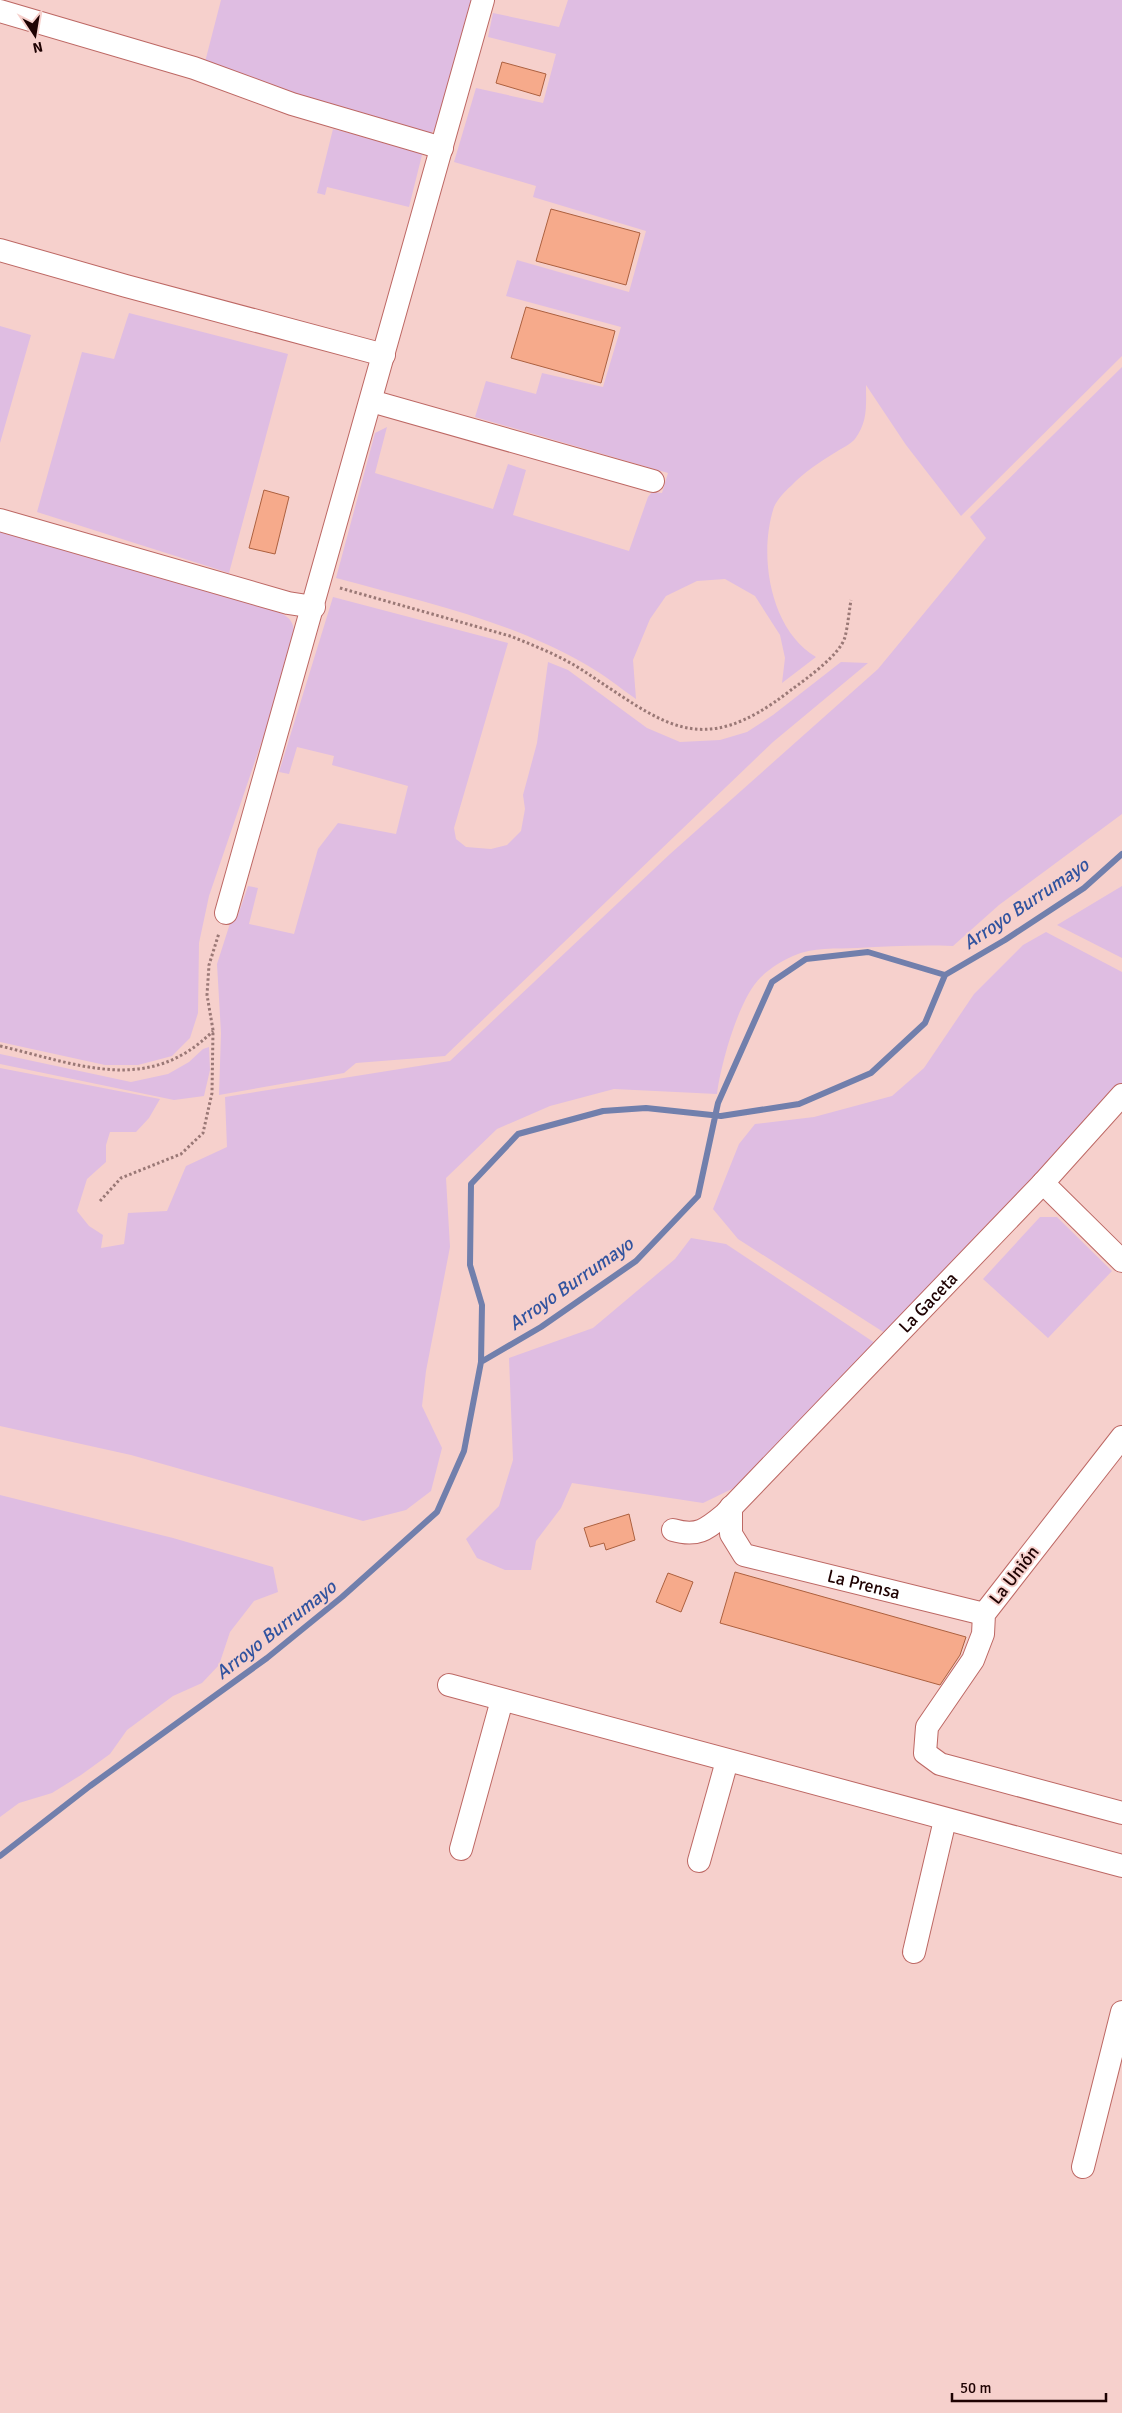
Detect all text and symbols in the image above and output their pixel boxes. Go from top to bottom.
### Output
north arrow [10,10,60,60]
text: N [31,38,44,57]
water label: Arroyo Burrumayo [958,852,1095,955]
water label: Arroyo Burrumayo [504,1231,639,1336]
street label: La Gaceta [894,1268,962,1338]
street label: La Unión [984,1541,1044,1609]
street label: La Prensa [825,1565,903,1604]
water label: Arroyo Burrumayo [211,1575,342,1685]
scale bar [952,2370,1106,2402]
text: 50 m [960,2379,991,2397]

